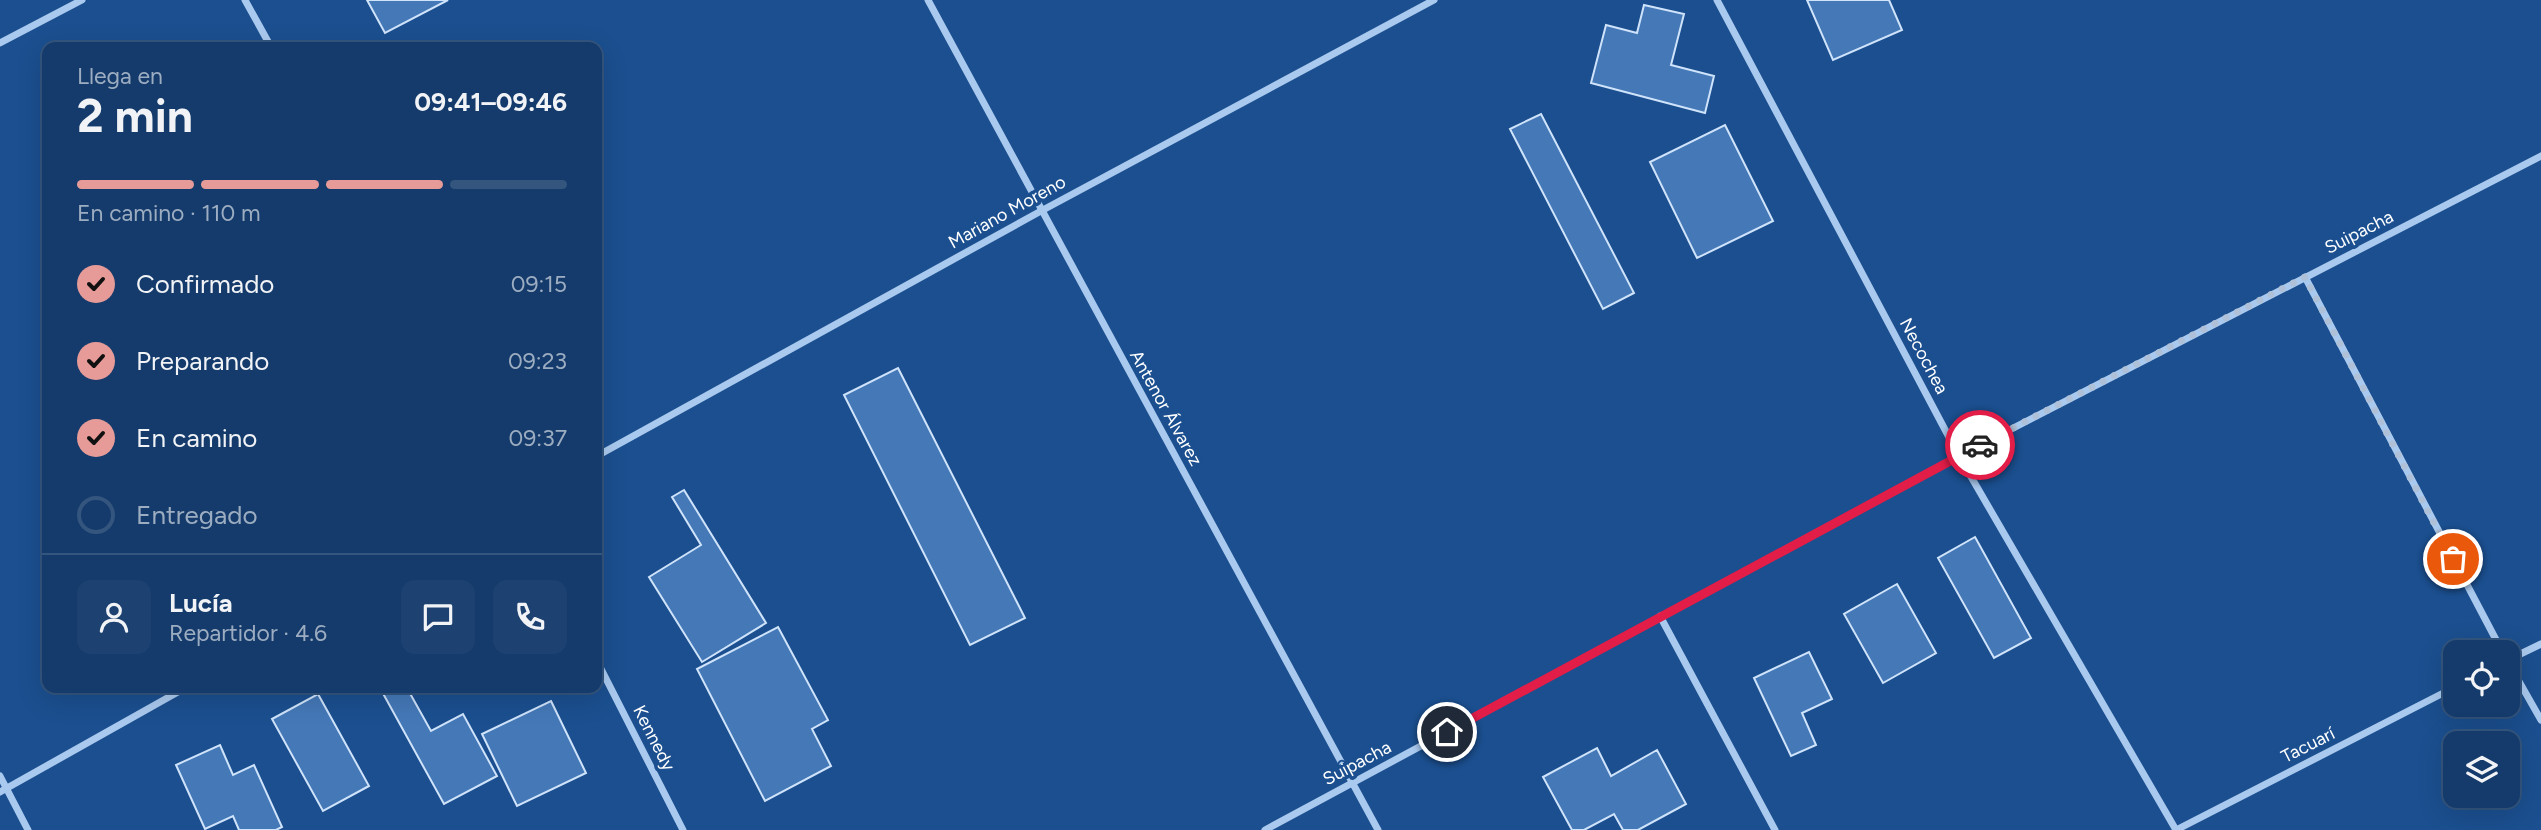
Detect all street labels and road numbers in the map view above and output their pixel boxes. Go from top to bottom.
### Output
street label: Mariano Moreno [944,171,1070,253]
street label: Suipacha [2321,205,2397,259]
street label: Necochea [1895,314,1953,398]
street label: Antenor Álvarez [1125,346,1207,470]
street label: Kennedy [628,702,680,775]
street label: Tacuarí [2278,722,2339,768]
street label: Suipacha [1319,736,1395,790]

